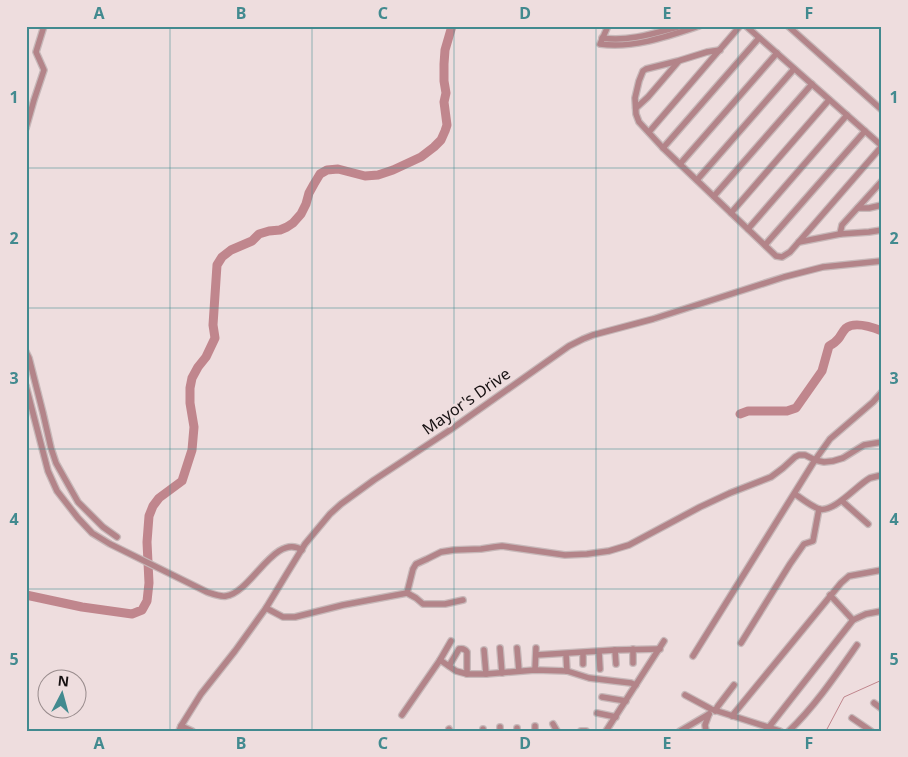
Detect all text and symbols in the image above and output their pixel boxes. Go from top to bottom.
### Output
text: A [93,2,105,24]
text: B [236,2,246,24]
text: C [378,2,388,24]
text: D [519,2,531,24]
text: E [663,2,672,24]
text: F [805,2,813,24]
text: 1 [9,86,19,108]
text: 1 [889,86,899,108]
text: 2 [9,227,19,249]
text: 2 [889,227,899,249]
street label: Mayor's Drive [417,362,515,440]
text: 3 [9,367,19,389]
text: 3 [889,367,899,389]
text: 4 [9,508,19,530]
text: 4 [889,508,899,530]
text: 5 [9,648,19,670]
text: 5 [889,648,899,670]
north arrow [38,670,88,720]
text: N [57,671,70,691]
text: A [93,732,105,754]
text: B [236,732,246,754]
text: C [378,732,388,754]
text: D [519,732,531,754]
text: E [663,732,672,754]
text: F [805,732,813,754]

